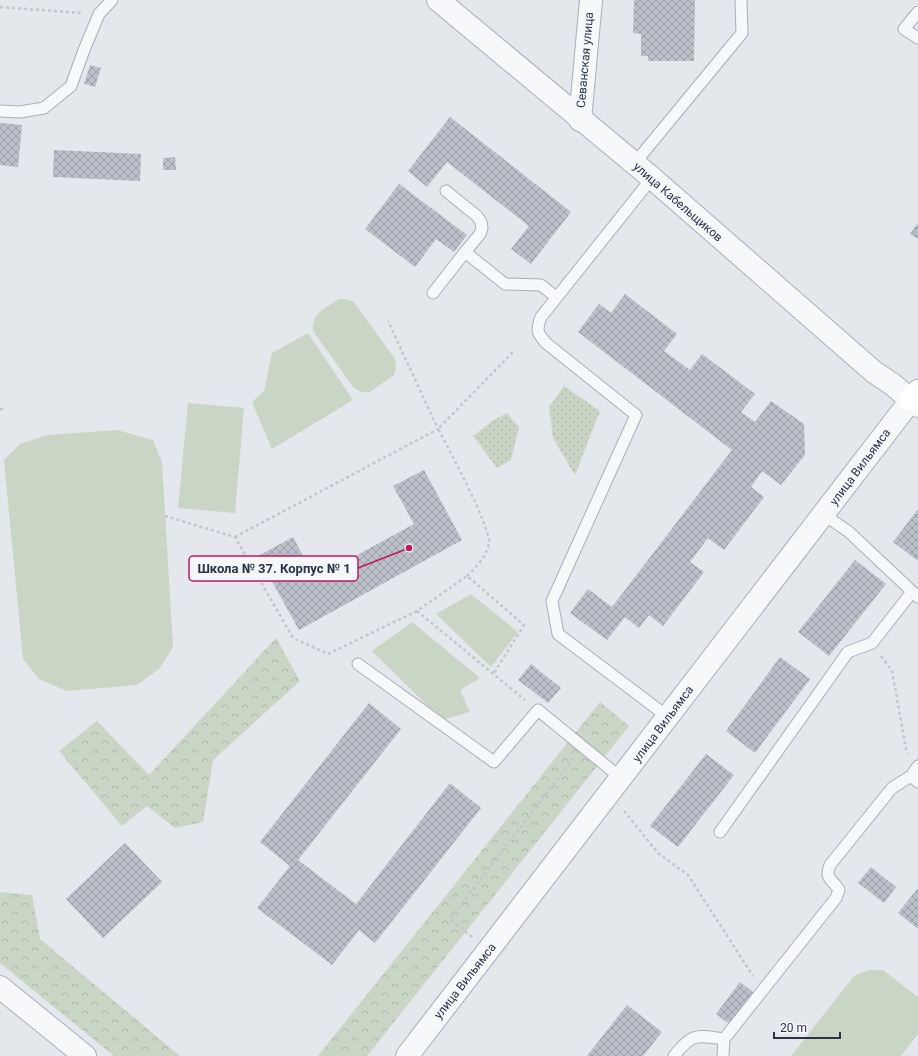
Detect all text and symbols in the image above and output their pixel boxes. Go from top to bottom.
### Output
street label: Севанская улица [574,11,596,109]
street label: улица Кабельщиков [631,159,726,245]
street label: улица Вильямса [827,426,893,508]
callout: Школа № 37. Корпус № 1 [189,556,358,581]
text: Школа № 37. Корпус № 1 [197,561,351,576]
street label: улица Вильямса [630,683,696,765]
street label: улица Вильямса [431,940,499,1022]
scale bar [774,1014,840,1040]
text: 20 m [780,1021,807,1035]

